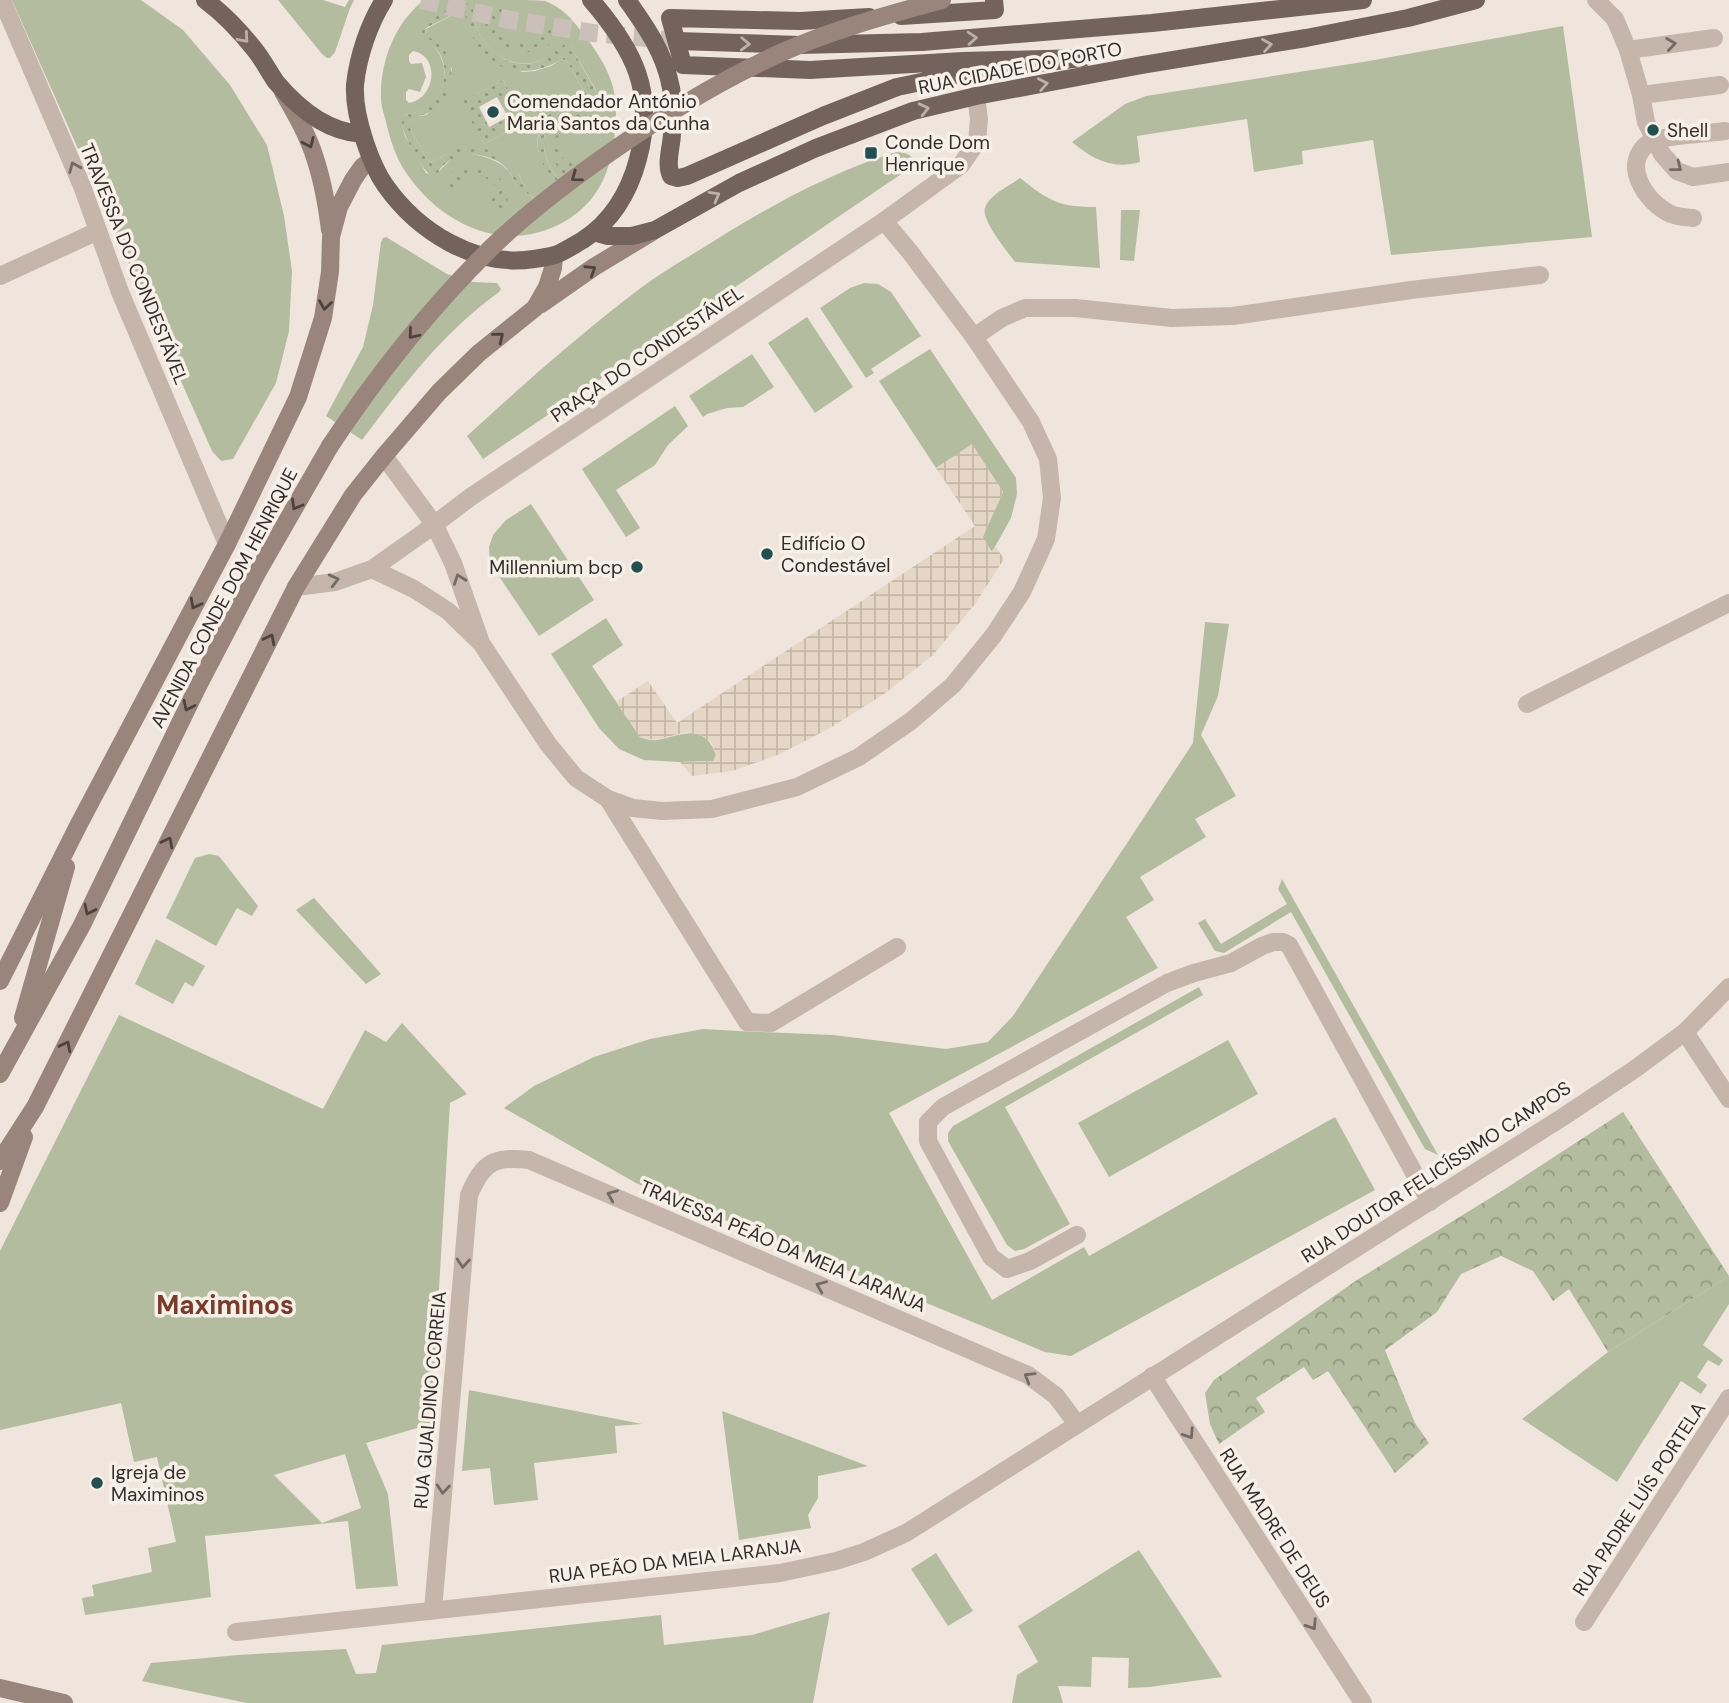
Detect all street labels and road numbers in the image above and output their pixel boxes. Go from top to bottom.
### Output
street label: RUA CIDADE DO PORTO [916,36,1124,100]
street label: TRAVESSA DO CONDESTÁVEL [74,140,194,388]
street label: PRAÇA DO CONDESTÁVEL [546,280,748,428]
street label: AVENIDA CONDE DOM HENRIQUE [145,464,303,732]
street label: RUA DOUTOR FELICÍSSIMO CAMPOS [1297,1075,1575,1269]
street label: TRAVESSA PEÃO DA MEIA LARANJA [636,1174,930,1318]
street label: RUA GUALDINO CORREIA [408,1290,452,1510]
street label: RUA PADRE LUÍS PORTELA [1567,1397,1711,1601]
street label: RUA MADRE DE DEUS [1214,1443,1336,1613]
street label: RUA PEÃO DA MEIA LARANJA [547,1533,803,1589]

